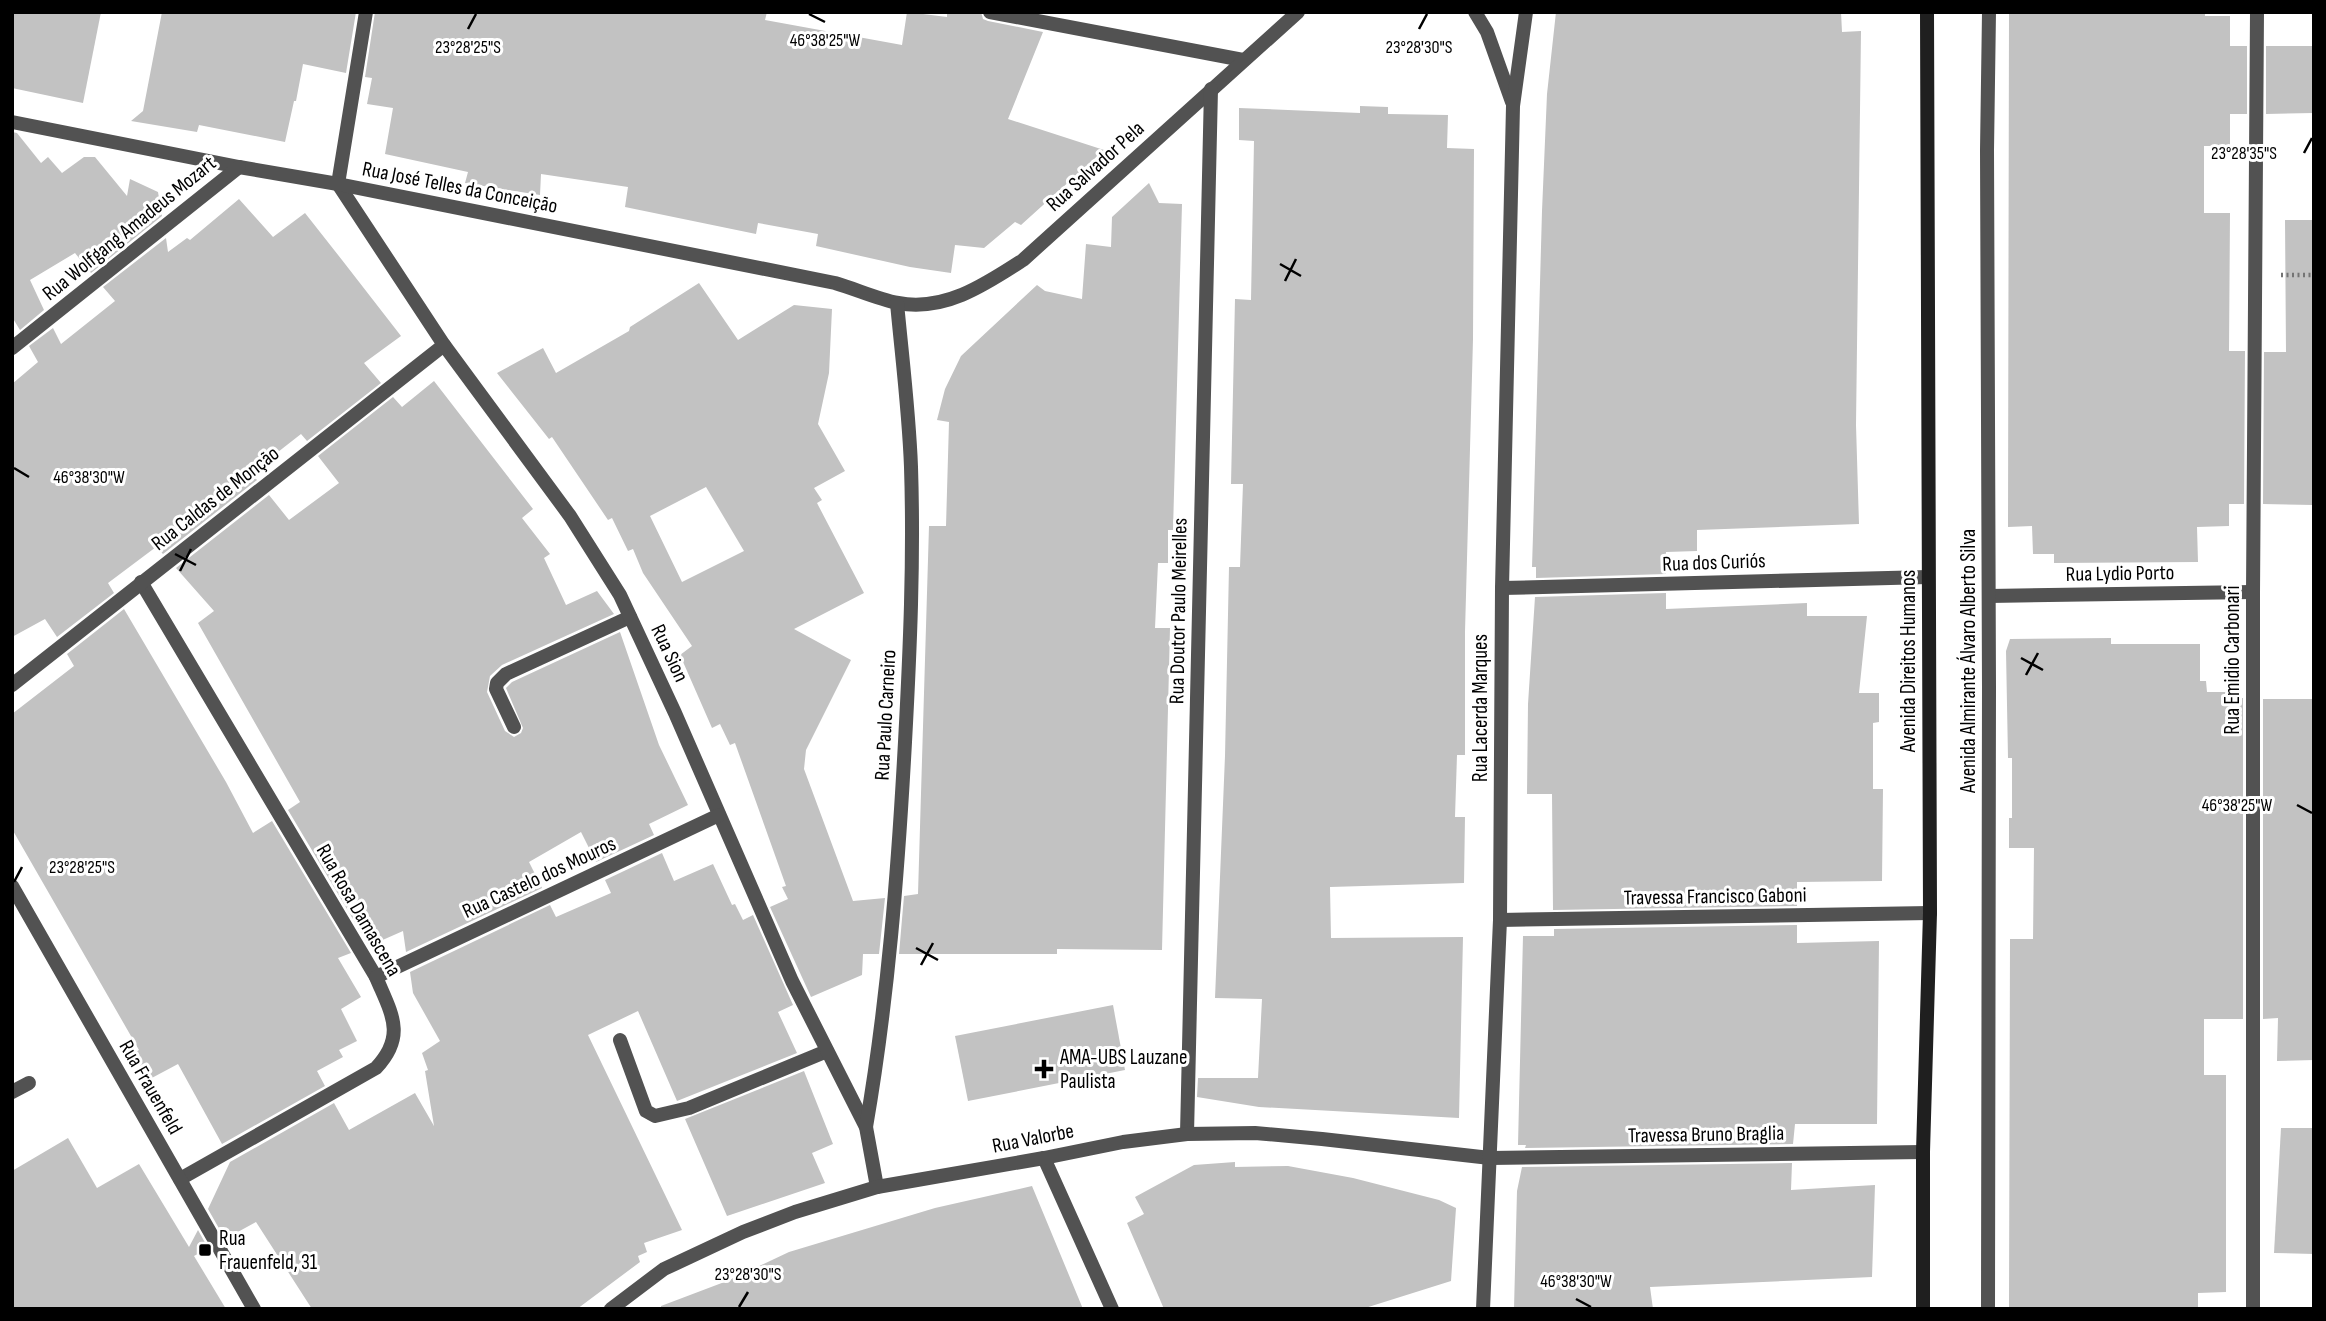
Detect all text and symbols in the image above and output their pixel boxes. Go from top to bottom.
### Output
text: 46°38'25"W [790,30,861,51]
text: 23°28'25"S [435,37,501,58]
text: 23°28'30"S [1386,37,1453,58]
street label: Rua Salvador Pela [1041,116,1149,217]
text: 23°28'35"S [2211,143,2277,164]
street label: Rua Wolfgang Amadeus Mozart [38,151,221,306]
street label: Rua José Telles da Conceição [360,156,560,219]
street label: Rua Caldas de Monção [147,441,284,556]
text: 46°38'30"W [53,467,125,488]
street label: Rua Doutor Paulo Meirelles [1164,518,1193,704]
street label: Avenida Almirante Álvaro Alberto Silva [1956,529,1981,794]
street label: Rua dos Curiós [1662,548,1766,577]
street label: Rua Lydio Porto [2065,560,2175,587]
street label: Avenida Direitos Humanos [1896,570,1921,753]
street label: Rua Emidio Carbonari [2220,585,2245,735]
street label: Rua Sion [645,621,694,686]
street label: Rua Lacerda Marques [1468,634,1493,782]
street label: Rua Paulo Carneiro [870,649,901,781]
text: 46°38'25"W [2202,795,2273,816]
street label: Rua Castelo dos Mouros [459,831,620,924]
street label: Rua Rosa Damascena [311,840,406,981]
text: 23°28'25"S [49,857,115,878]
street label: Travessa Francisco Gaboni [1623,882,1807,911]
street label: Rua Frauenfeld [114,1036,188,1139]
place label: AMA-UBS Lauzane Paulista [1059,1045,1188,1094]
marker: AMA-UBS Lauzane Paulista [1034,1059,1054,1079]
street label: Rua Valorbe [990,1118,1076,1159]
street label: Travessa Bruno Braglia [1628,1121,1784,1148]
place label: Rua Frauenfeld, 31 [219,1226,318,1275]
marker: Rua Frauenfeld, 31 [197,1242,213,1258]
text: 23°28'30"S [715,1264,782,1285]
text: 46°38'30"W [1540,1271,1612,1292]

